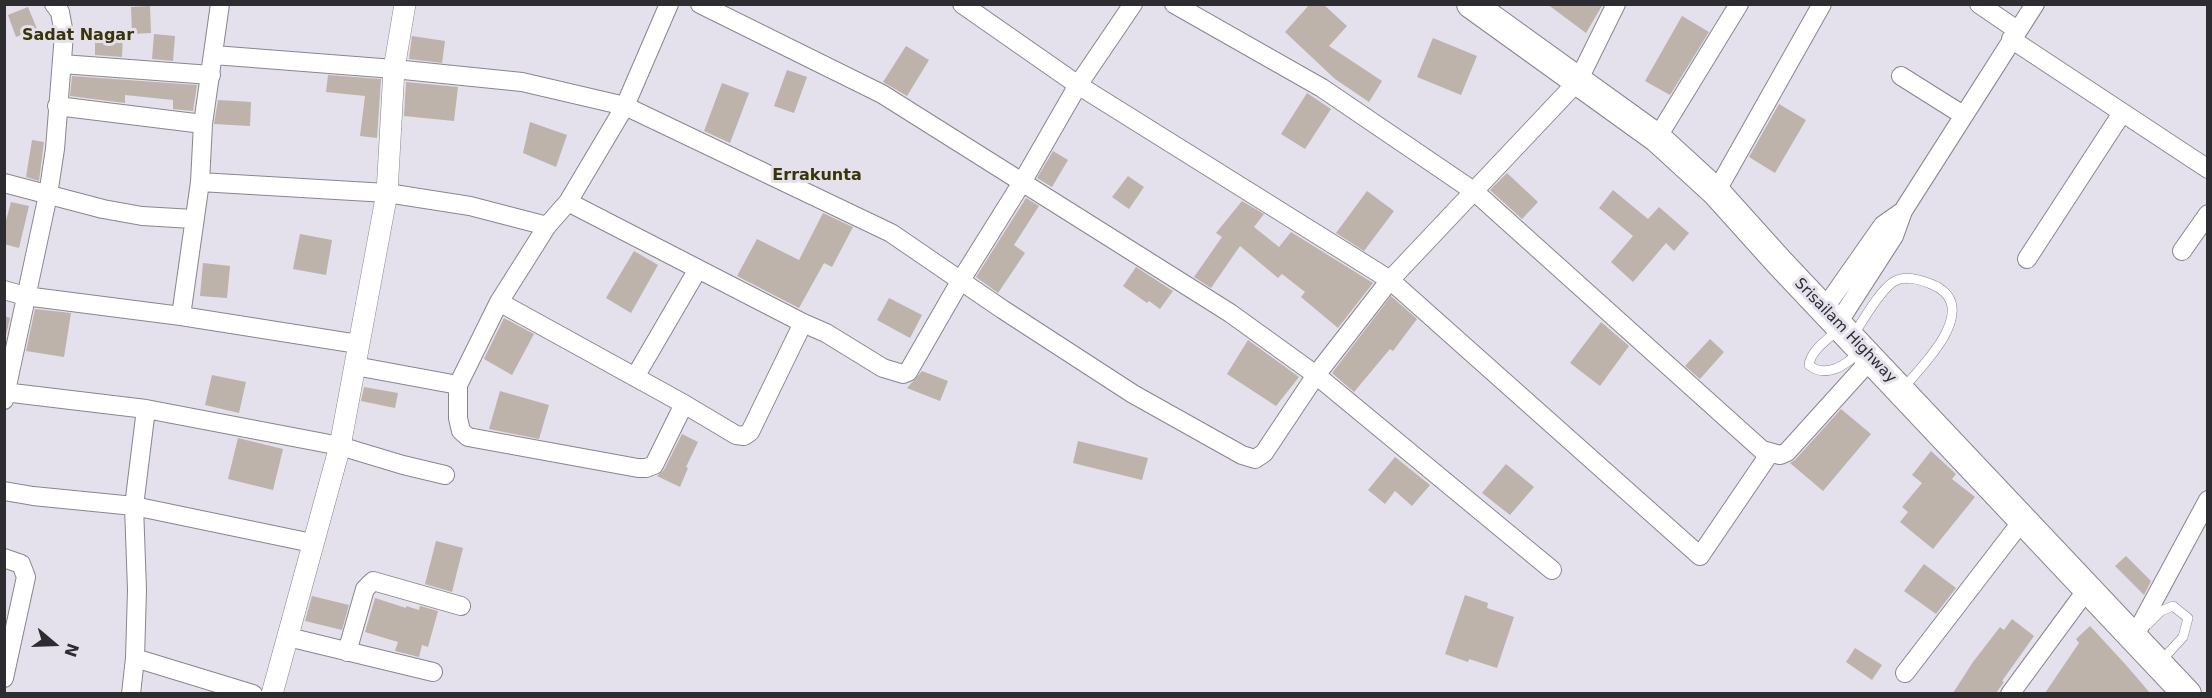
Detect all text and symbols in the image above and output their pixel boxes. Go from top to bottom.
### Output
district label: Sadat Nagar [22,26,134,46]
district label: Errakunta [772,166,862,186]
street label: Srisailam Highway [1790,275,1900,387]
north arrow [24,614,84,674]
text: N [60,641,83,659]

